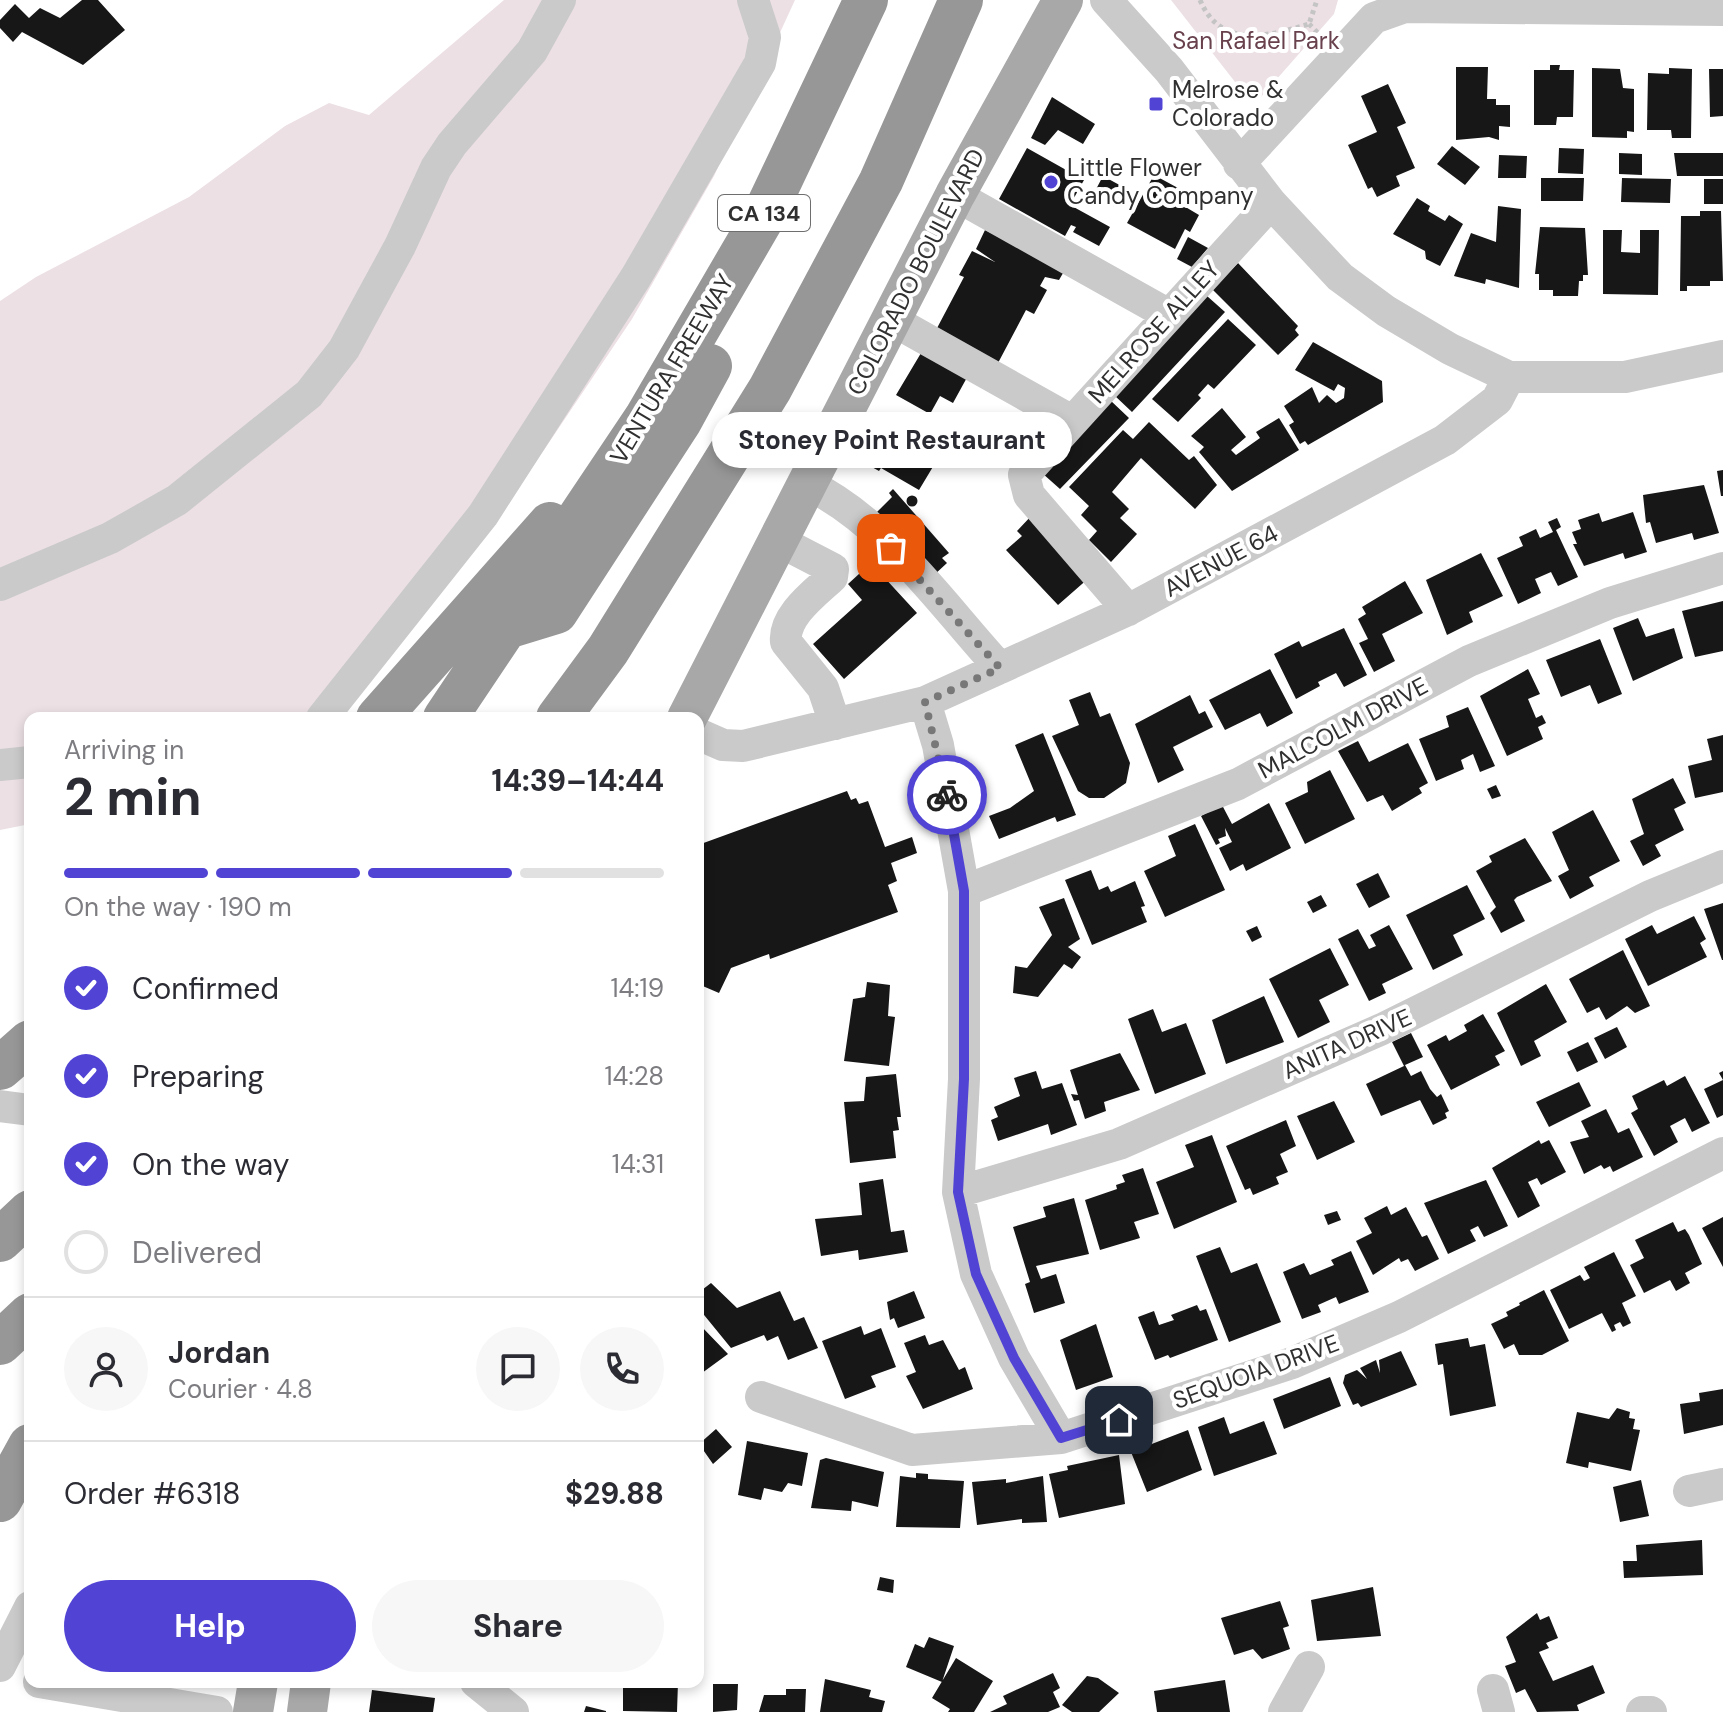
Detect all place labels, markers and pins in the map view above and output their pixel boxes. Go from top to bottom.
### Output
place label: Melrose & Colorado [1172,74,1284,133]
marker: Melrose & Colorado [1147,95,1165,113]
place label: Little Flower Candy Company [1067,152,1253,211]
marker: Little Flower Candy Company [1042,173,1060,191]
callout: Stoney Point Restaurant [711,412,1071,468]
pin [857,514,925,582]
pin [1085,1386,1153,1454]

